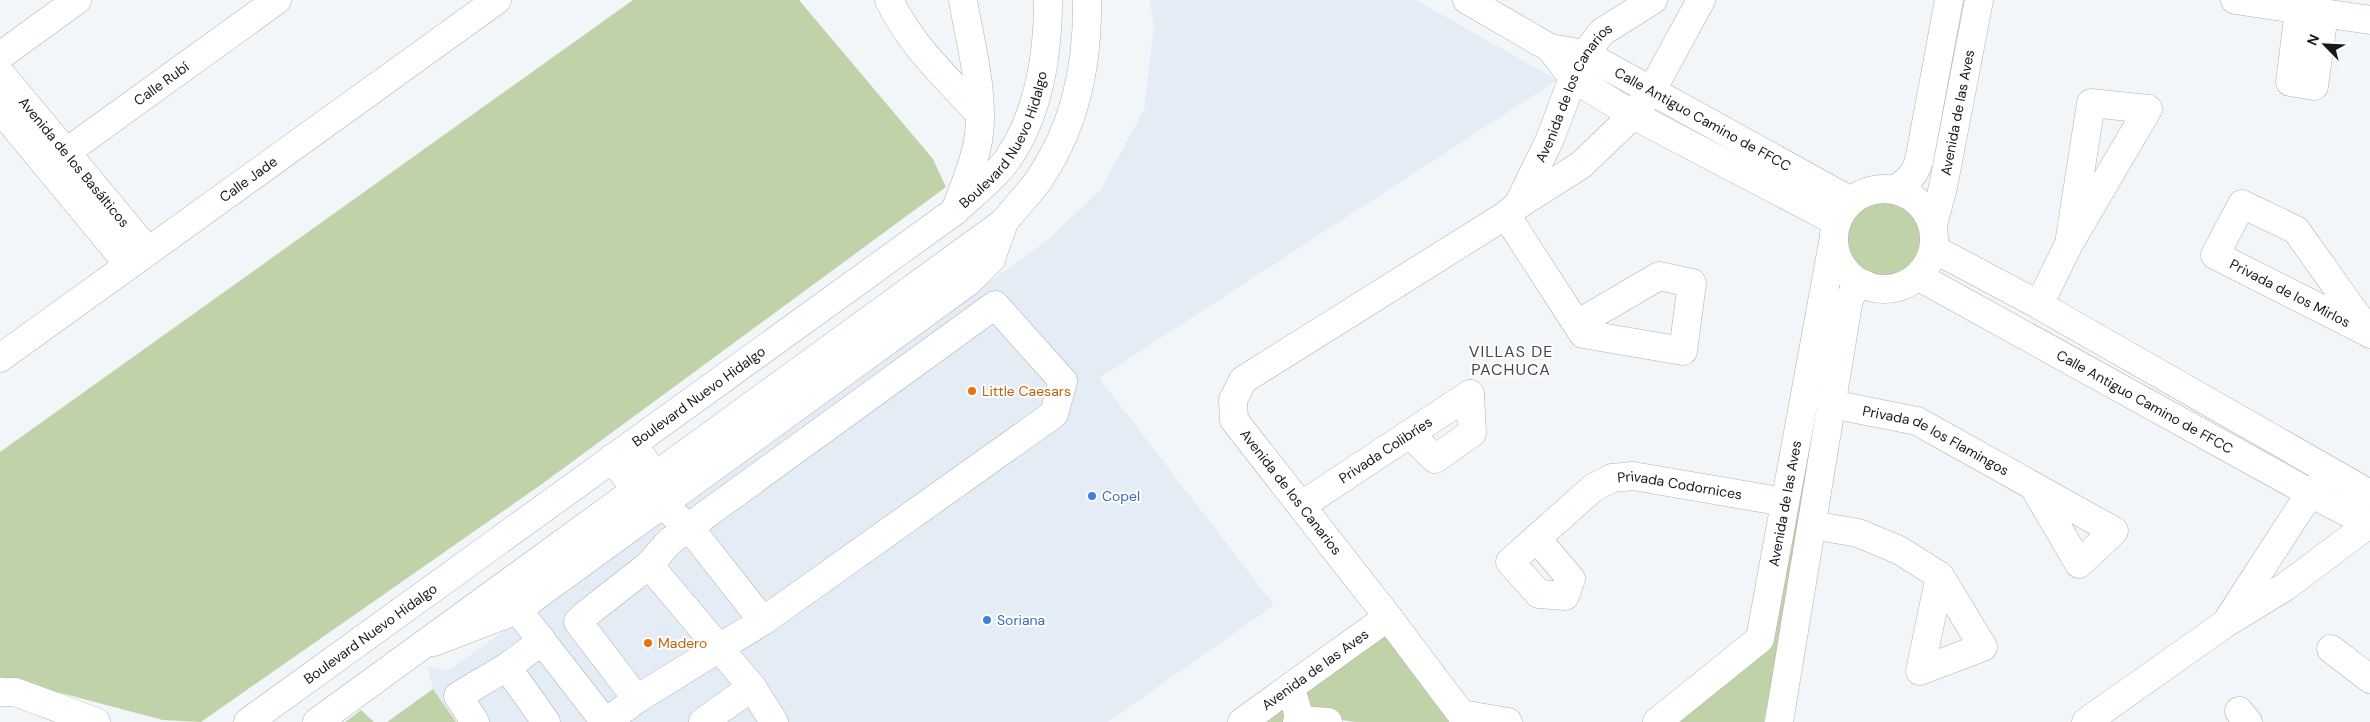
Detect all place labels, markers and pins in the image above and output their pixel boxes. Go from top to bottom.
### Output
place label: Little Caesars [982,382,1071,400]
marker: Little Caesars [966,385,978,397]
place label: Copel [1102,487,1140,505]
marker: Copel [1086,490,1098,502]
place label: Soriana [997,611,1045,629]
marker: Soriana [981,614,993,626]
place label: Madero [658,634,707,652]
marker: Madero [642,637,654,649]

